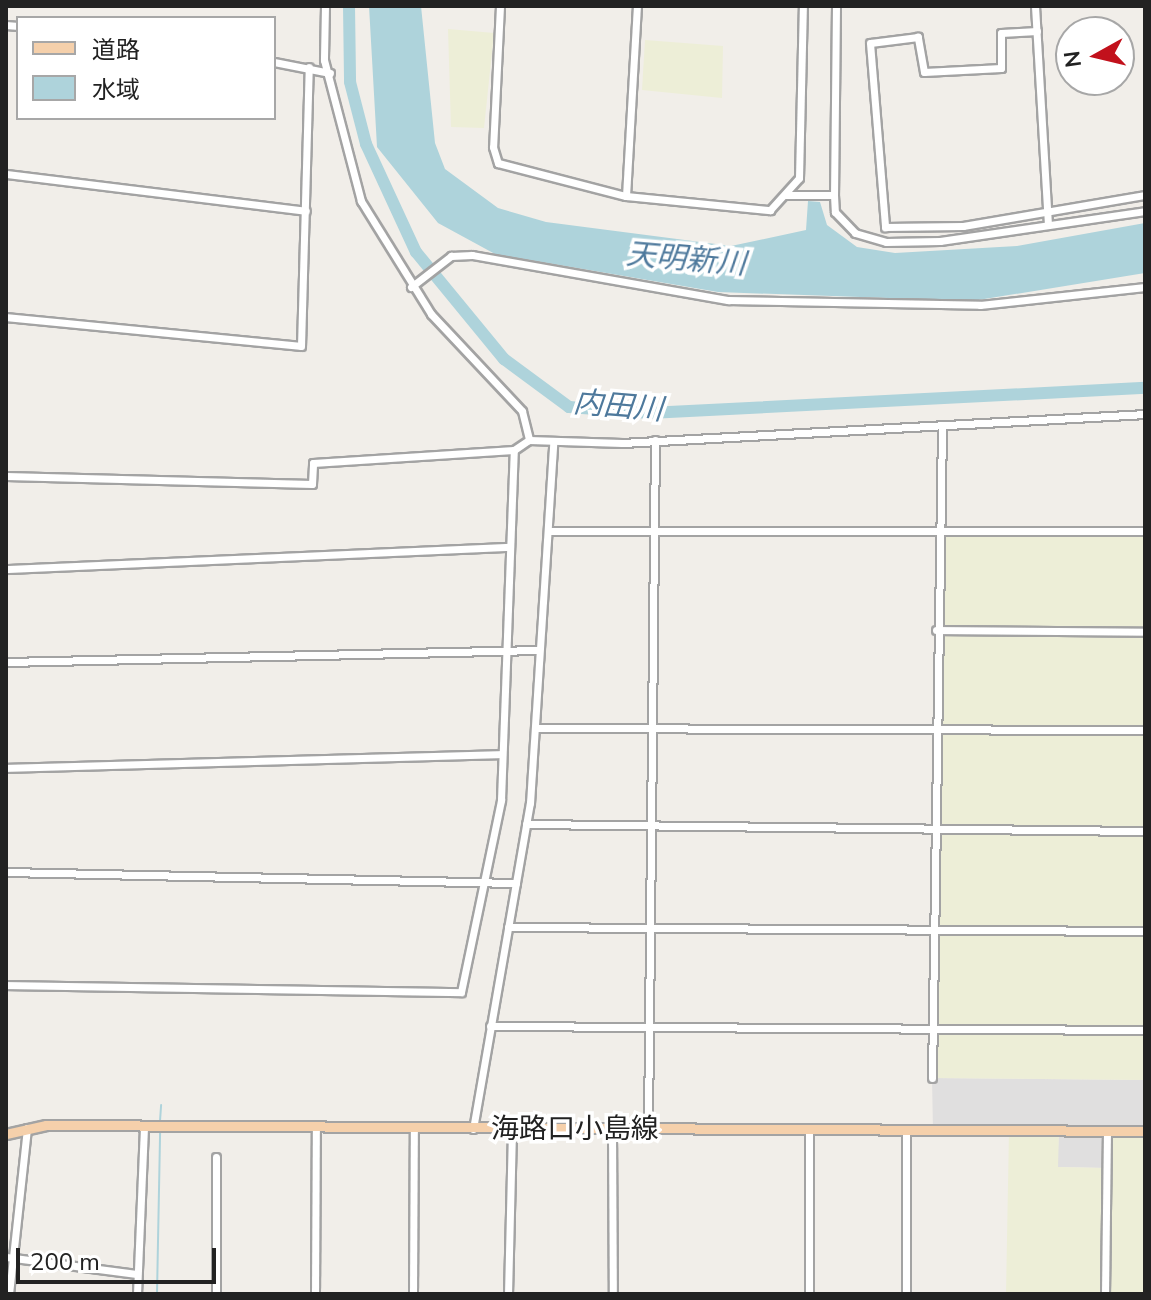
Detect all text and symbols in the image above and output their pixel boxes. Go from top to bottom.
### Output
legend [16,16,276,120]
north arrow [1055,16,1135,96]
text: 道路 [92,34,140,66]
text: N [1057,49,1089,69]
text: 水域 [92,74,140,106]
water label: 天明新川 [625,237,747,283]
water label: 内田川 [572,385,664,429]
street label: 海路口小島線 [491,1112,659,1146]
scale bar [20,1232,220,1282]
text: 200 m [30,1246,100,1278]

